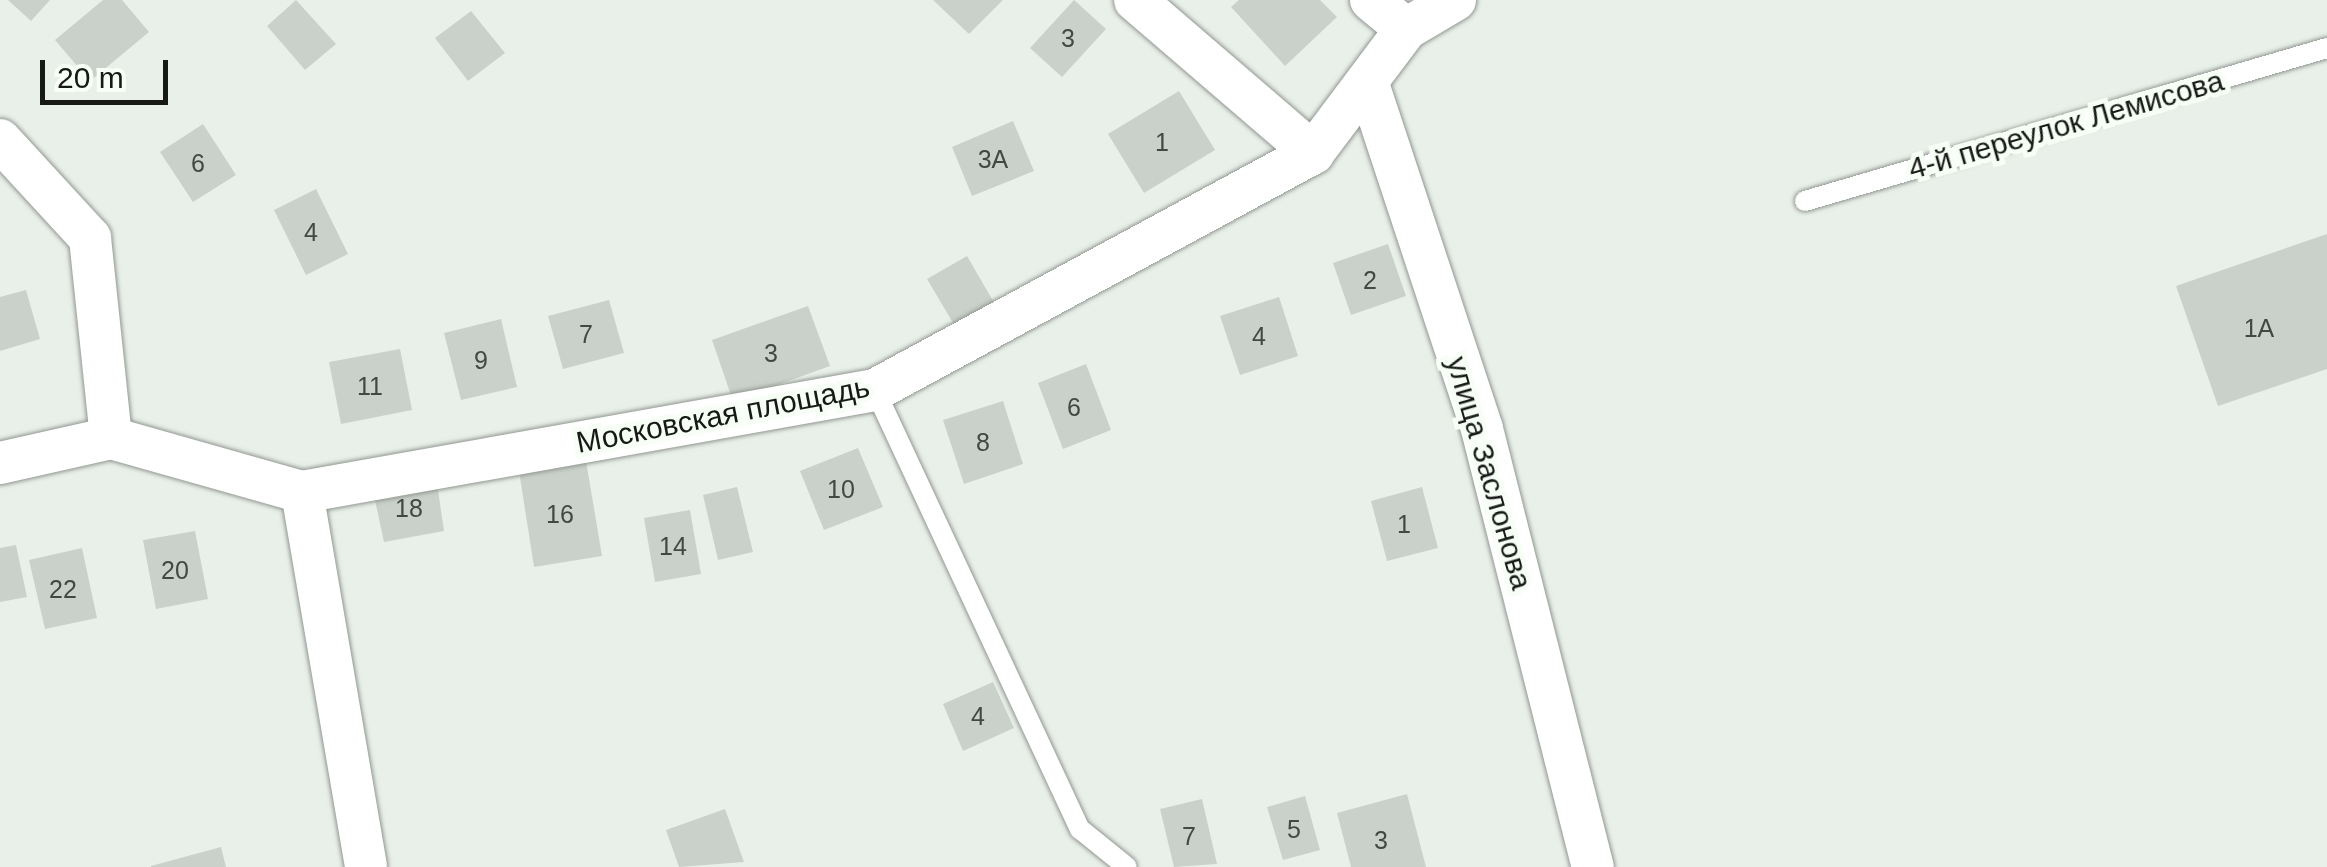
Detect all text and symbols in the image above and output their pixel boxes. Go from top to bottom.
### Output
house number: 3 [1061,23,1075,53]
scale bar [45,40,172,102]
text: 20 m [57,61,124,94]
street label: 4-й переулок Лемисова [1904,63,2228,187]
house number: 1 [1155,127,1169,157]
house number: 3А [978,144,1008,174]
house number: 6 [191,148,205,178]
house number: 4 [304,217,318,247]
house number: 2 [1363,265,1377,295]
house number: 1А [2244,313,2274,343]
house number: 7 [579,319,593,349]
house number: 4 [1252,321,1266,351]
house number: 3 [764,338,778,368]
house number: 9 [474,345,488,375]
street label: улица Заслонова [1439,352,1539,594]
street label: Московская площадь [573,369,873,461]
house number: 11 [357,371,383,401]
house number: 6 [1067,392,1081,422]
house number: 8 [976,427,990,457]
house number: 10 [827,474,855,504]
house number: 18 [395,493,423,523]
house number: 16 [546,499,574,529]
house number: 1 [1397,509,1411,539]
house number: 14 [659,531,687,561]
house number: 20 [161,555,189,585]
house number: 22 [49,574,77,604]
house number: 4 [971,701,985,731]
house number: 5 [1287,814,1301,844]
house number: 7 [1182,821,1196,851]
house number: 3 [1374,825,1388,855]

